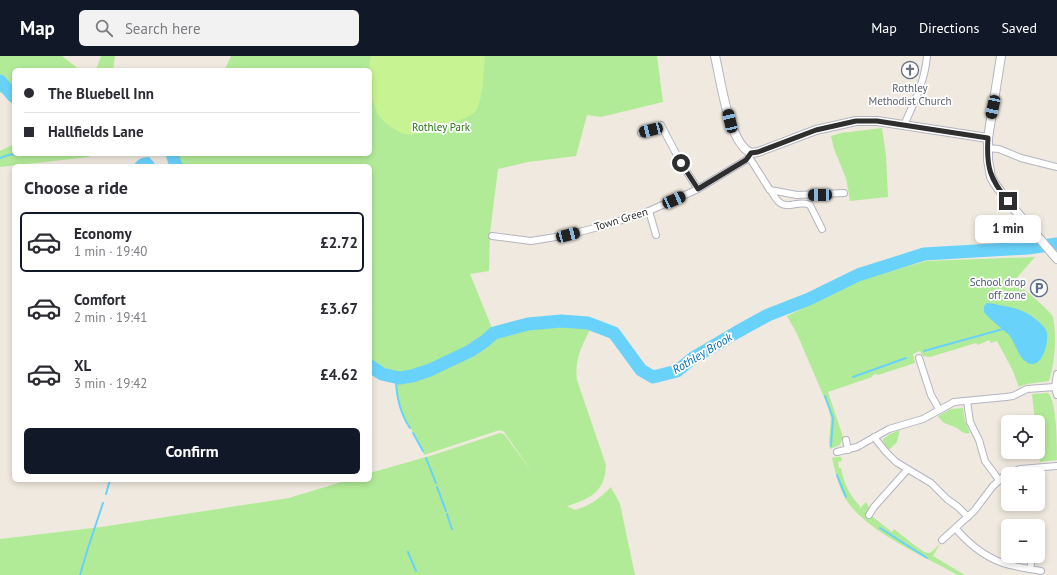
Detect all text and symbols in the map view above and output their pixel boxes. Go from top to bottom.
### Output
search box [79,10,359,46]
text: Map [20,16,55,40]
icon: search [93,17,115,39]
text: Search here [125,19,201,38]
text: Map [871,19,897,37]
text: Directions [919,19,979,37]
text: Saved [1001,19,1037,37]
church icon: Rothley Methodist Church [900,60,920,80]
place label: Rothley Methodist Church [868,81,952,108]
text: The Bluebell Inn [48,84,154,103]
car [985,94,1001,120]
car [721,108,739,134]
park label: Rothley Park [412,120,471,134]
car [638,121,664,139]
text: Hallfields Lane [48,122,144,141]
route start [672,154,690,172]
text: Choose a ride [24,176,128,199]
car [808,189,832,201]
car [661,190,687,210]
route end [999,192,1017,210]
street label: Town Green [593,204,649,234]
callout: 1 min [975,215,1041,243]
text: 1 min [992,220,1024,237]
icon: car [26,224,62,260]
text: Economy [74,224,132,243]
car [555,226,581,244]
text: £2.72 [320,233,358,252]
text: 1 min · 19:40 [74,243,147,260]
place label: School drop off zone [970,275,1026,302]
parking icon: School drop off zone [1029,278,1049,298]
icon: car [26,290,62,326]
text: Comfort [74,290,126,309]
text: £3.67 [320,299,358,318]
text: 2 min · 19:41 [74,309,147,326]
water label: Rothley Brook [669,329,735,377]
icon: car [26,356,62,392]
text: XL [74,356,91,375]
text: £4.62 [320,365,358,384]
text: 3 min · 19:42 [74,375,147,392]
map controls [1001,415,1045,563]
button: locate [1001,415,1045,459]
button: Confirm [24,428,360,474]
button: + [1001,467,1045,511]
button: − [1001,519,1045,563]

